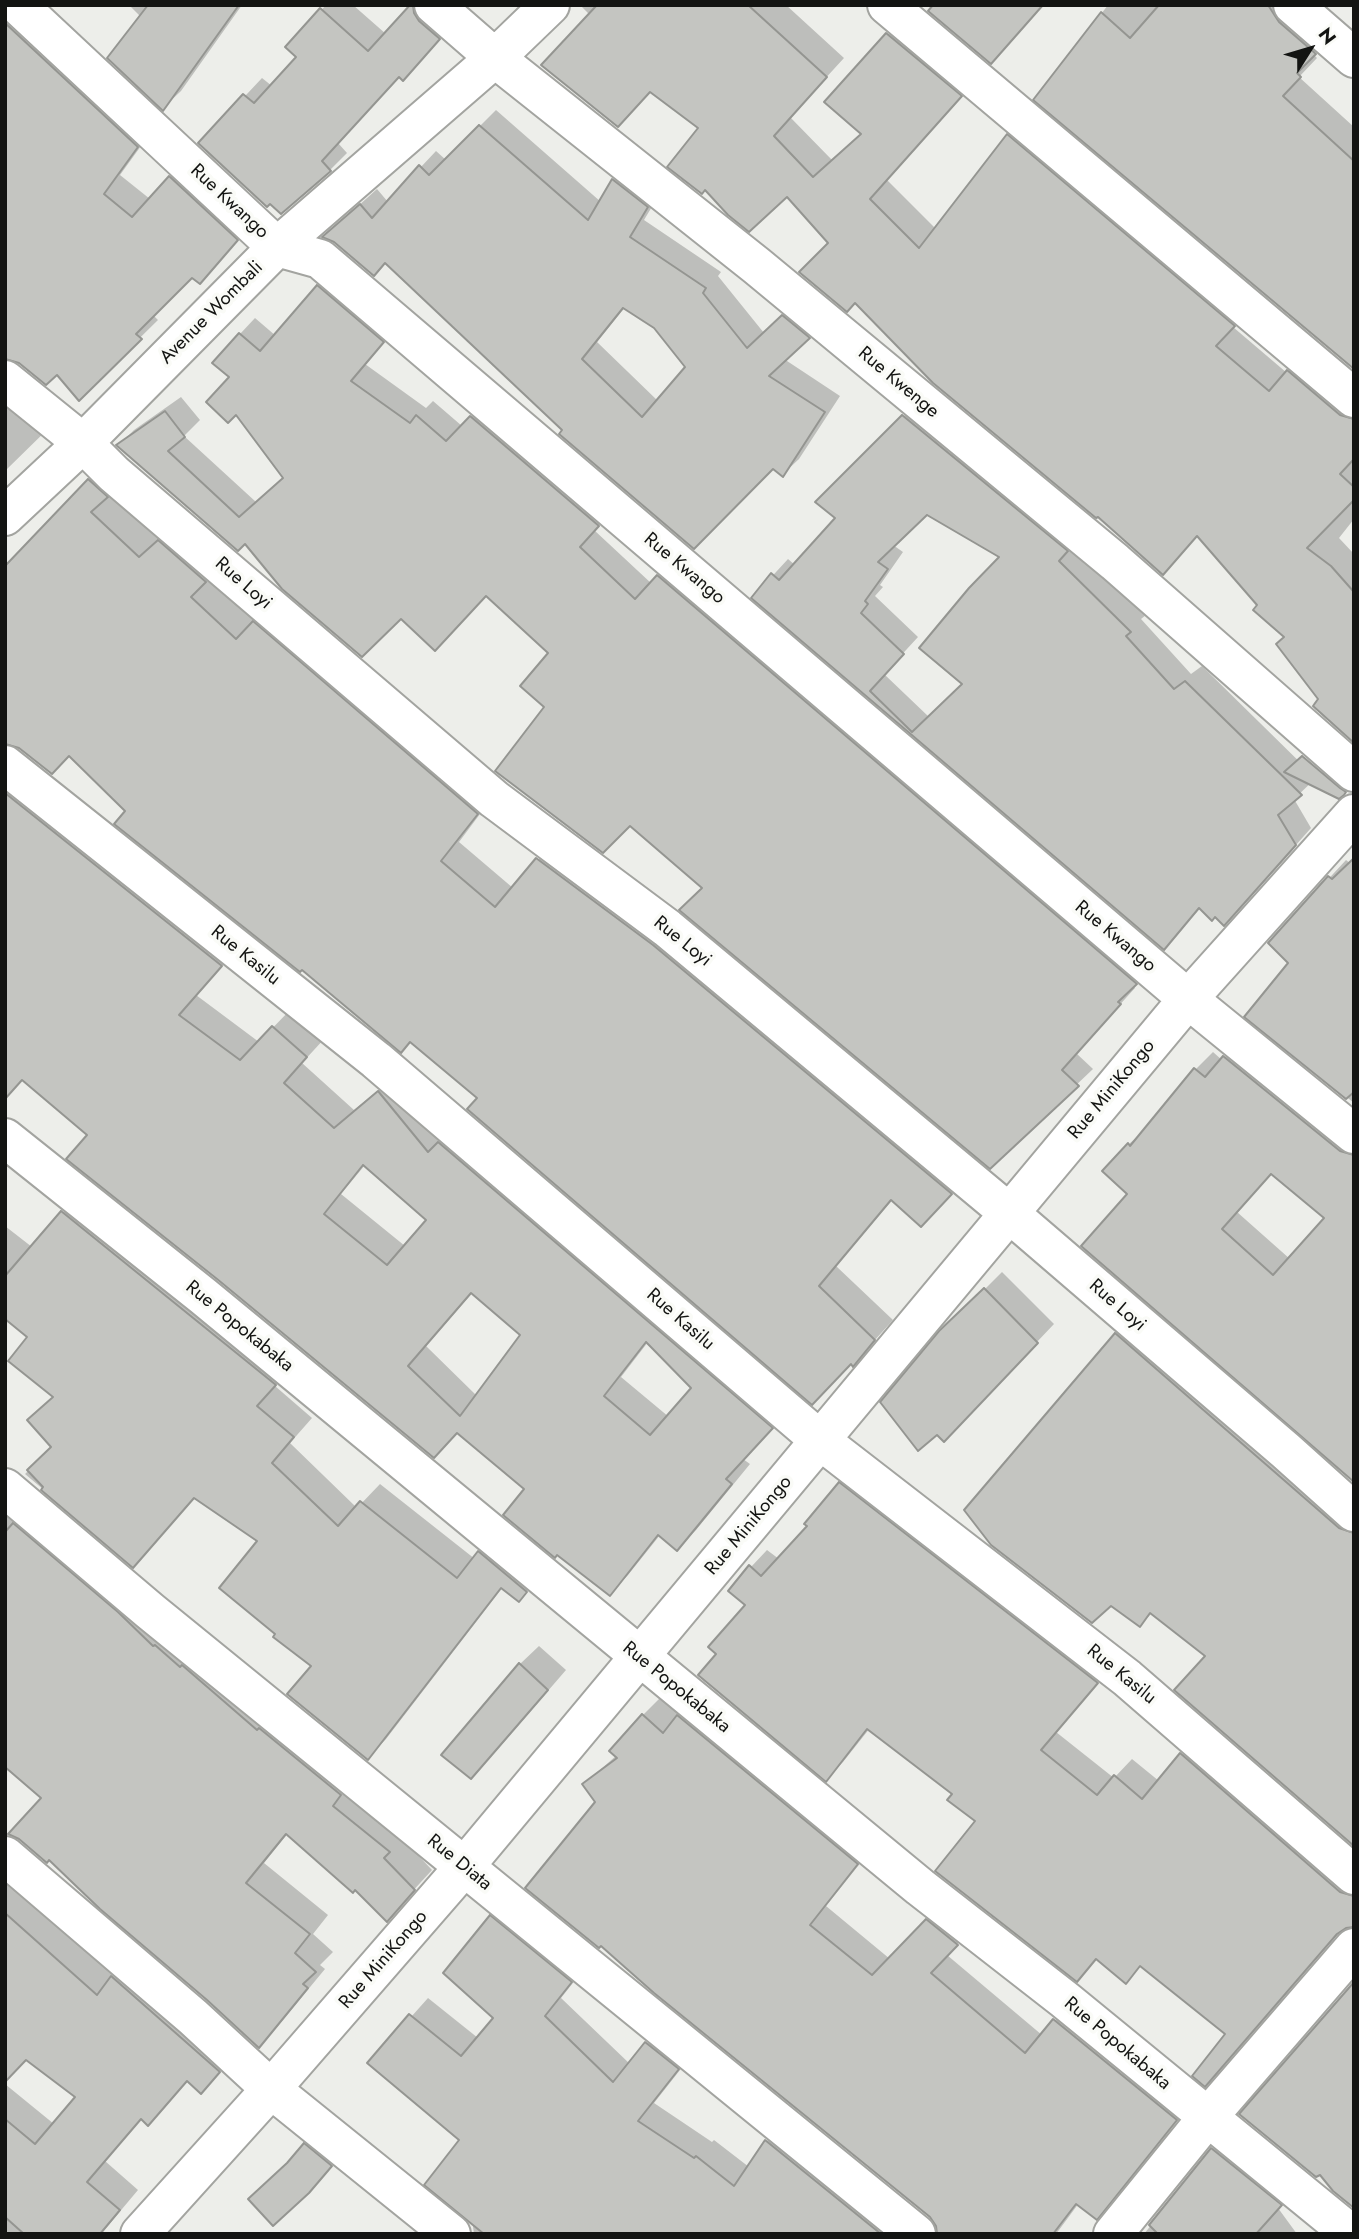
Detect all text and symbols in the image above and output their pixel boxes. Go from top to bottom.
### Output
north arrow [1275,14,1345,84]
text: N [1312,22,1342,50]
street label: Rue Kwango [185,160,273,244]
street label: Avenue Wombali [156,257,268,369]
street label: Rue Kwenge [853,342,943,424]
street label: Rue Kwango [639,528,729,610]
street label: Rue Loyi [210,553,276,615]
street label: Rue Kwango [1070,896,1160,978]
street label: Rue Loyi [648,912,716,972]
street label: Rue Kasilu [206,921,284,991]
street label: Rue MiniKongo [1064,1036,1160,1144]
street label: Rue Loyi [1084,1275,1150,1337]
street label: Rue Popokabaka [180,1276,298,1378]
street label: Rue Kasilu [641,1284,719,1356]
street label: Rue MiniKongo [701,1472,797,1580]
street label: Rue Popokabaka [617,1637,735,1739]
street label: Rue Kasilu [1082,1640,1160,1710]
street label: Rue Diata [422,1830,496,1896]
street label: Rue MiniKongo [335,1906,433,2014]
street label: Rue Popokabaka [1059,1993,1175,2095]

